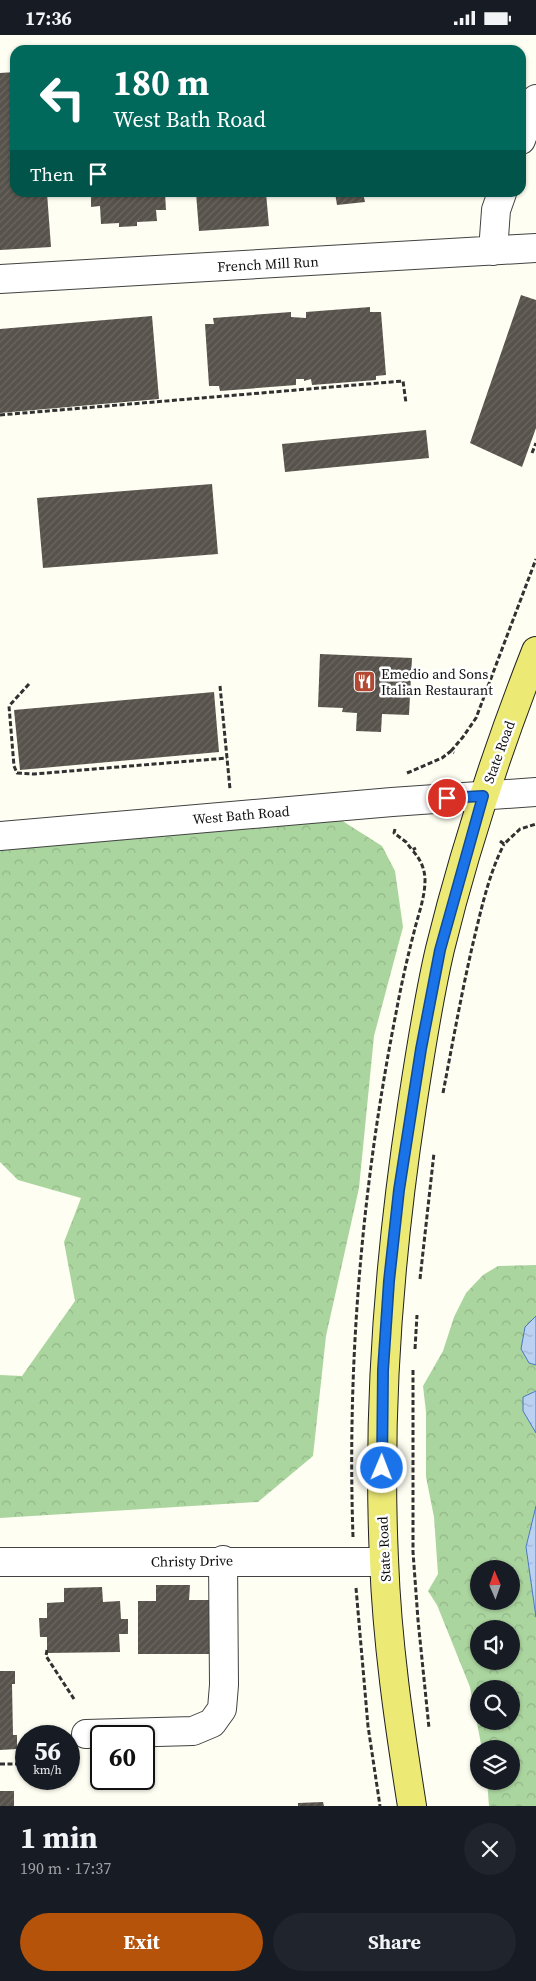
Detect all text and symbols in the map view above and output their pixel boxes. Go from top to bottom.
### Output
text: 17:36 [25,5,72,31]
text: 180 m [113,59,209,107]
icon: left [30,65,95,130]
text: West Bath Road [113,104,266,134]
icon: arrive [84,160,112,188]
text: Then [30,161,74,187]
street label: French Mill Run [217,251,320,277]
place label: Emedio and Sons Italian Restaurant [381,664,493,700]
restaurant icon: Emedio and Sons Italian Restaurant [353,670,377,694]
street label: State Road [478,718,520,786]
pin [426,777,468,819]
icon: arrive [433,784,461,812]
street label: West Bath Road [192,801,290,829]
position arrow [355,1441,407,1493]
street label: State Road [372,1516,396,1582]
street label: Christy Drive [151,1550,233,1572]
north arrow [470,1560,520,1610]
map controls [470,1560,520,1790]
button: sound [470,1620,520,1670]
button: search [470,1680,520,1730]
speed limit sign: 60 [90,1725,155,1790]
text: 56 [34,1734,61,1768]
button: layers [470,1740,520,1790]
text: km/h [33,1762,62,1778]
text: 1 min [20,1817,98,1858]
button: close [464,1823,516,1875]
text: 190 m · 17:37 [20,1857,111,1879]
button: Exit [20,1913,263,1971]
button: Share [273,1913,516,1971]

